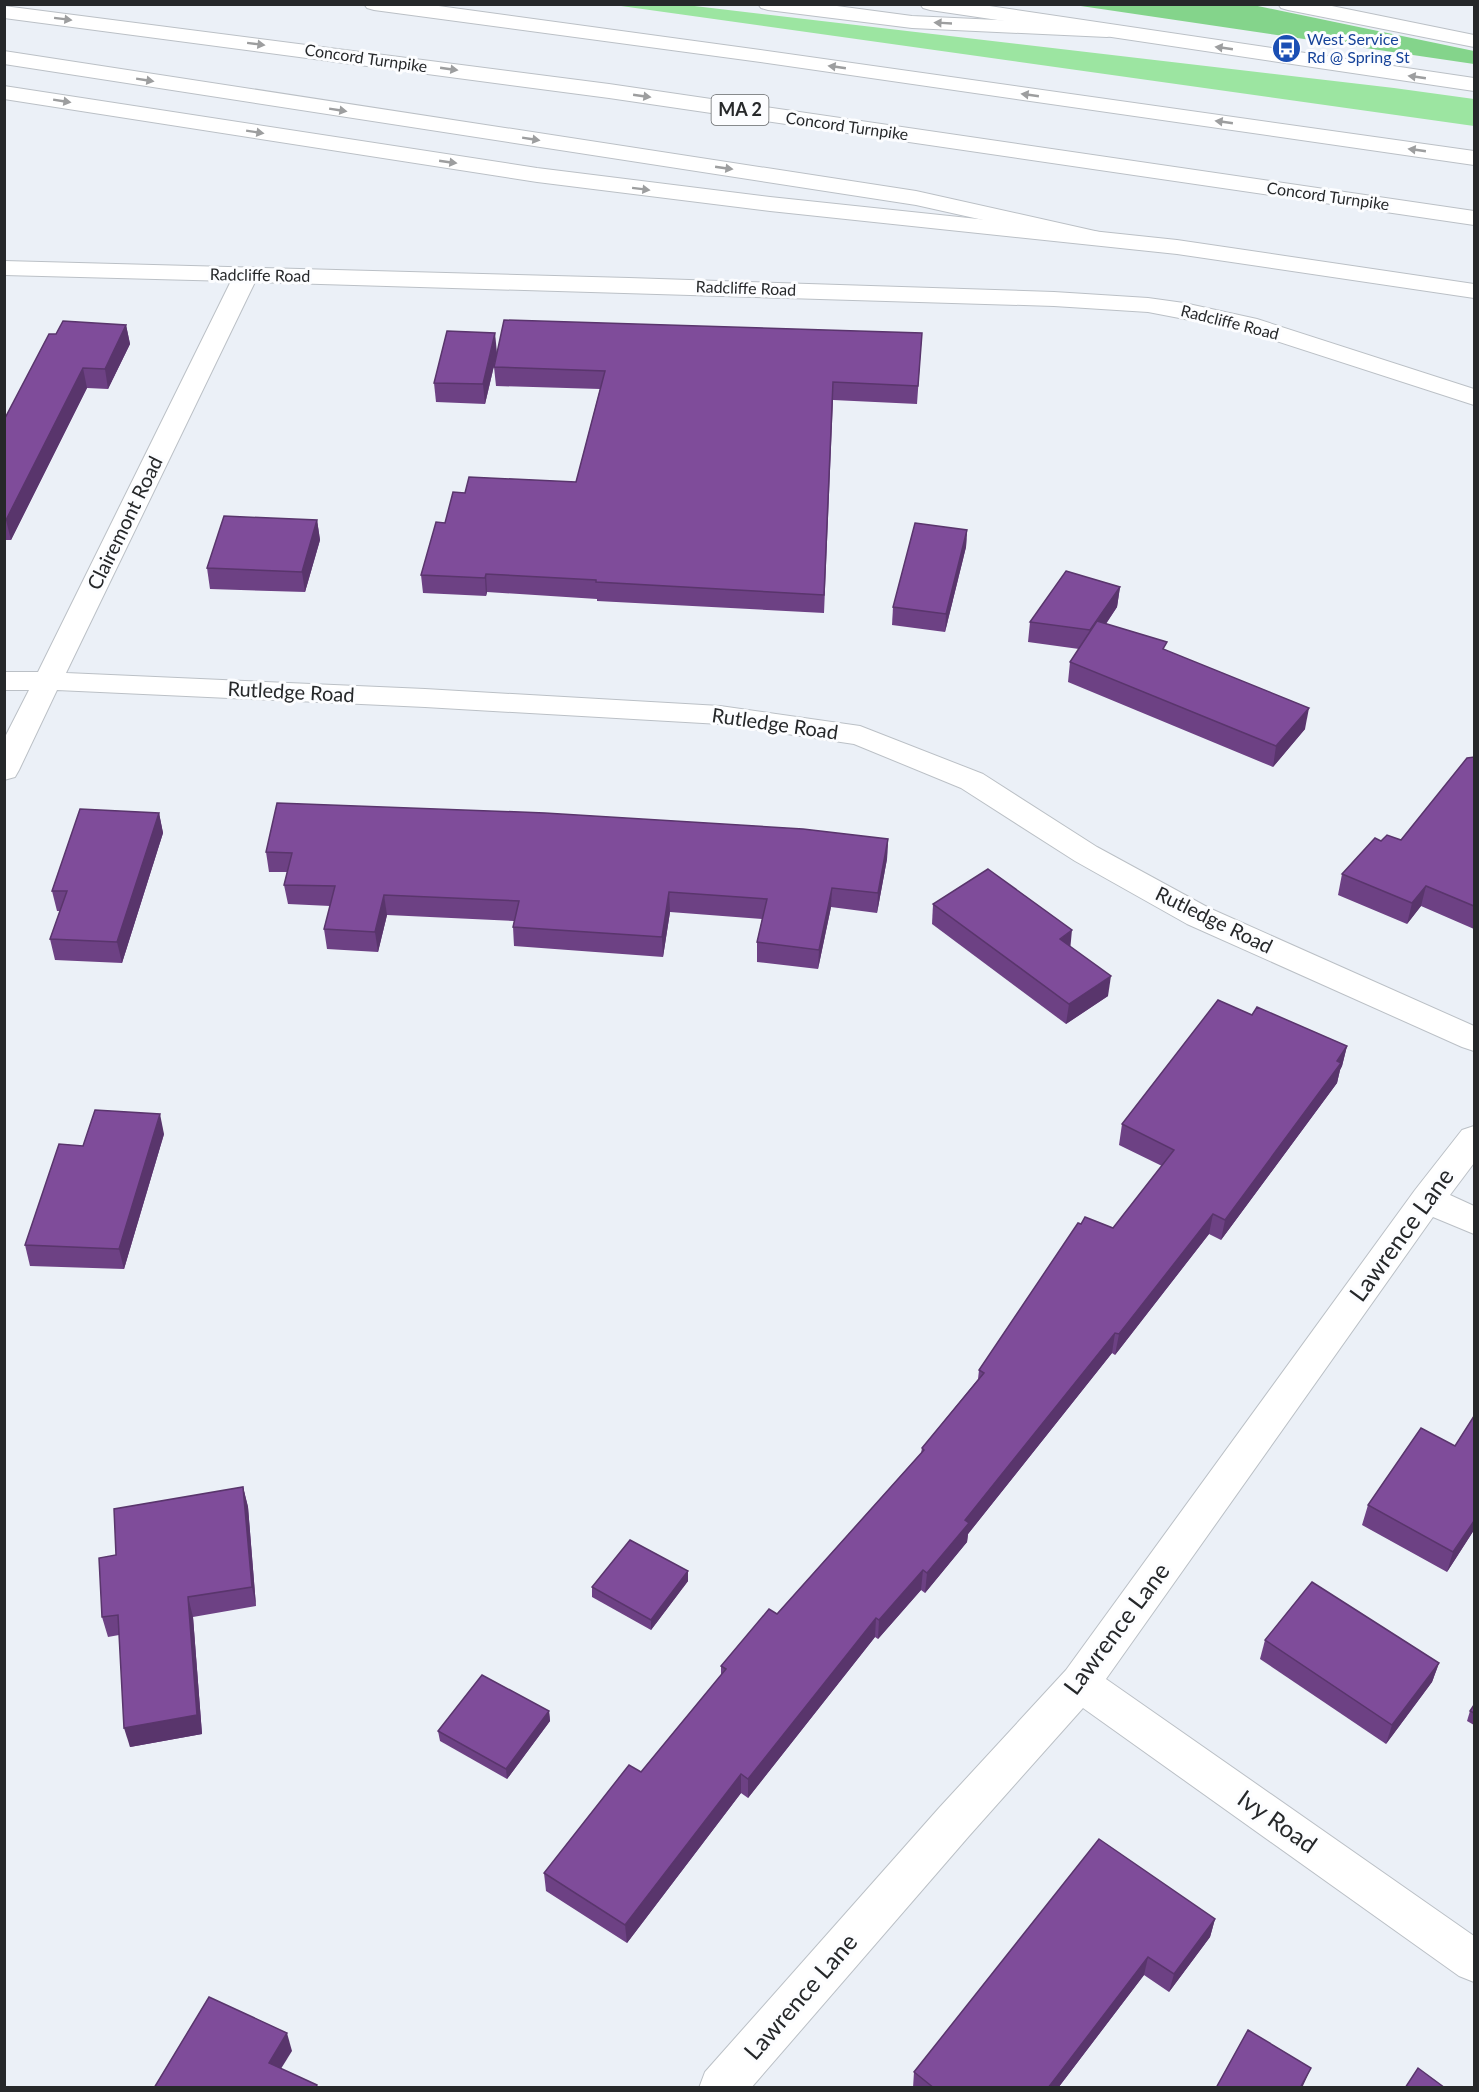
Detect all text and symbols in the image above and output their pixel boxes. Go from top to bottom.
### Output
one-way arrow [53,14,72,23]
one-way arrow [934,19,953,28]
place label: West Service Rd @ Spring St [1307,29,1410,66]
bus stop icon: West Service Rd @ Spring St [1270,32,1302,64]
one-way arrow [247,39,266,48]
street label: Concord Turnpike [304,39,429,76]
one-way arrow [1214,43,1233,52]
one-way arrow [828,63,847,72]
one-way arrow [440,65,459,74]
one-way arrow [1407,72,1426,81]
one-way arrow [136,75,155,84]
one-way arrow [1021,90,1040,99]
one-way arrow [633,92,652,101]
road number: MA 2 [712,95,768,125]
one-way arrow [53,97,72,106]
one-way arrow [329,105,348,114]
street label: Concord Turnpike [785,107,910,144]
one-way arrow [1214,118,1233,127]
one-way arrow [246,127,265,136]
one-way arrow [521,135,540,144]
one-way arrow [1407,145,1426,154]
one-way arrow [438,157,457,166]
one-way arrow [714,163,733,172]
street label: Concord Turnpike [1266,177,1391,214]
one-way arrow [631,184,650,193]
street label: Radcliffe Road [210,264,310,285]
street label: Radcliffe Road [695,276,797,299]
street label: Radcliffe Road [1179,300,1281,343]
street label: Clairemont Road [81,452,167,593]
street label: Rutledge Road [227,676,355,706]
street label: Rutledge Road [710,702,840,744]
street label: Rutledge Road [1152,880,1277,958]
street label: Lawrence Lane [1343,1162,1459,1306]
street label: Lawrence Lane [1057,1556,1175,1700]
street label: Ivy Road [1233,1783,1323,1858]
street label: Lawrence Lane [737,1927,863,2065]

